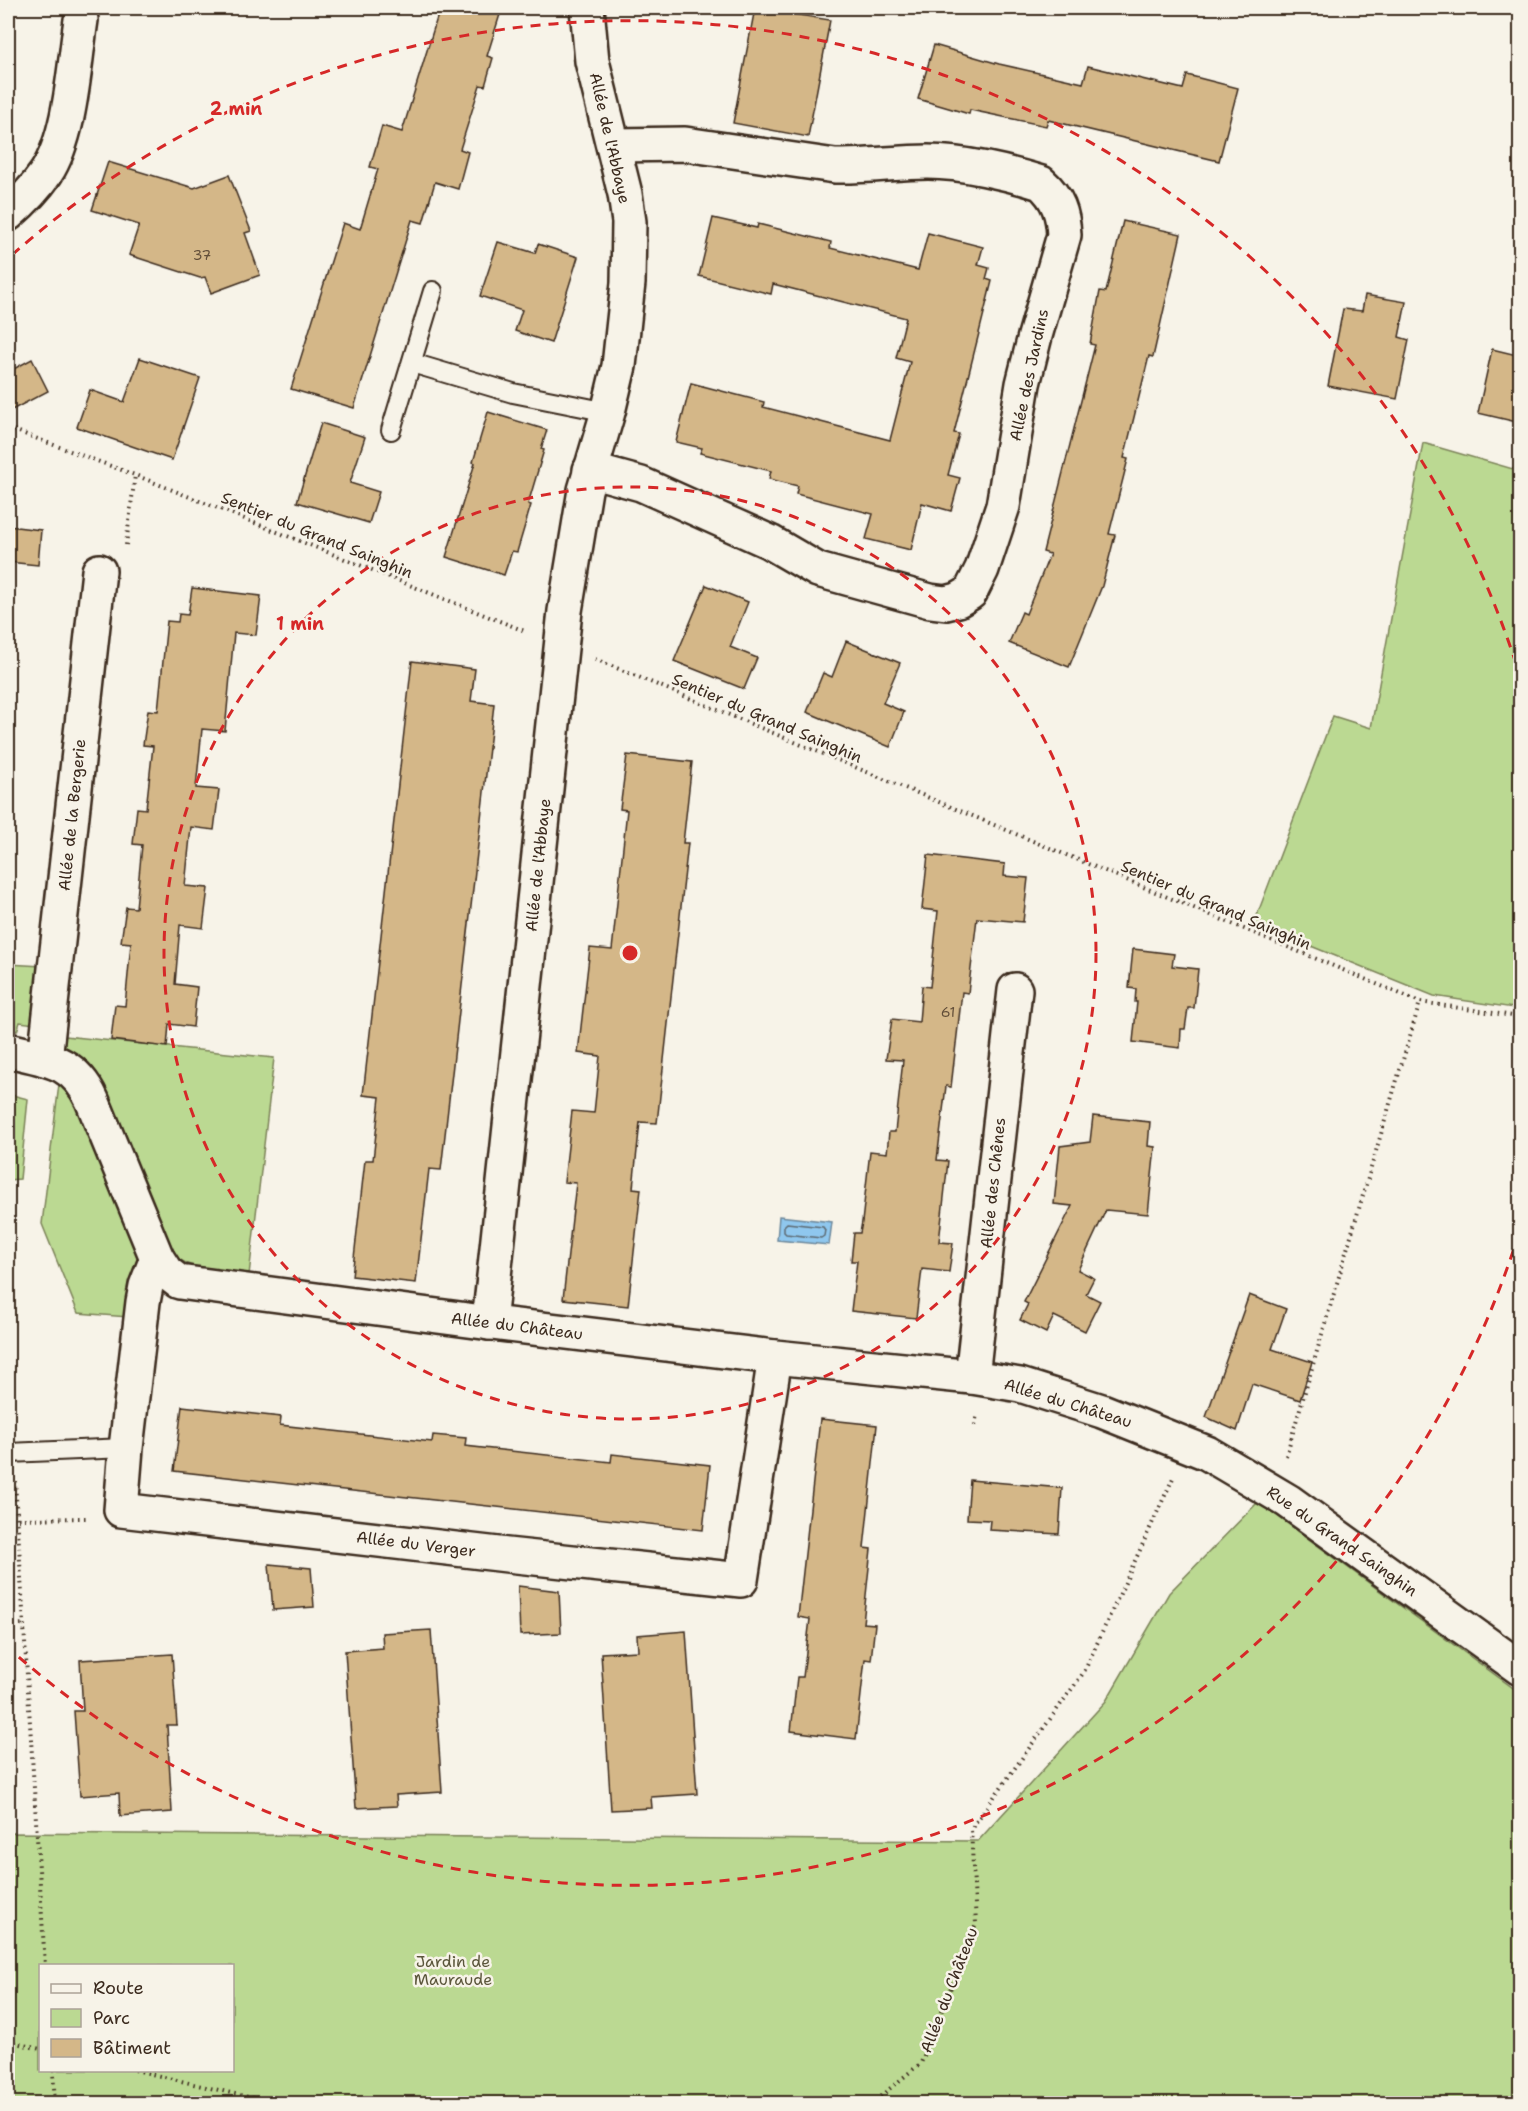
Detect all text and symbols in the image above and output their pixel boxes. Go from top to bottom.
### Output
street label: Allée de l'Abbaye [585,70,635,206]
text: 2 min [210,97,262,121]
house number: 37 [193,246,211,264]
street label: Allée des Jardins [1005,307,1053,443]
street label: Sentier du Grand Sainghin [218,487,416,583]
text: 1 min [276,612,324,636]
street label: Sentier du Grand Sainghin [669,668,865,768]
street label: Allée de la Bergerie [54,738,90,892]
street label: Allée de l'Abbaye [521,797,555,933]
street label: Sentier du Grand Sainghin [1118,855,1314,955]
centre of rings [620,943,640,963]
house number: 61 [941,1003,955,1021]
street label: Allée des Chênes [976,1116,1010,1249]
street label: Allée du Château [450,1307,584,1345]
street label: Allée du Château [1002,1374,1134,1432]
street label: Rue du Grand Sainghin [1263,1481,1422,1601]
street label: Allée du Verger [355,1526,477,1562]
street label: Allée du Château [915,1924,983,2056]
park label: Jardin de Mauraude [414,1951,492,1990]
legend [39,1964,234,2072]
text: Route [93,1976,144,2000]
text: Parc [93,2006,130,2030]
text: Bâtiment [93,2036,171,2060]

